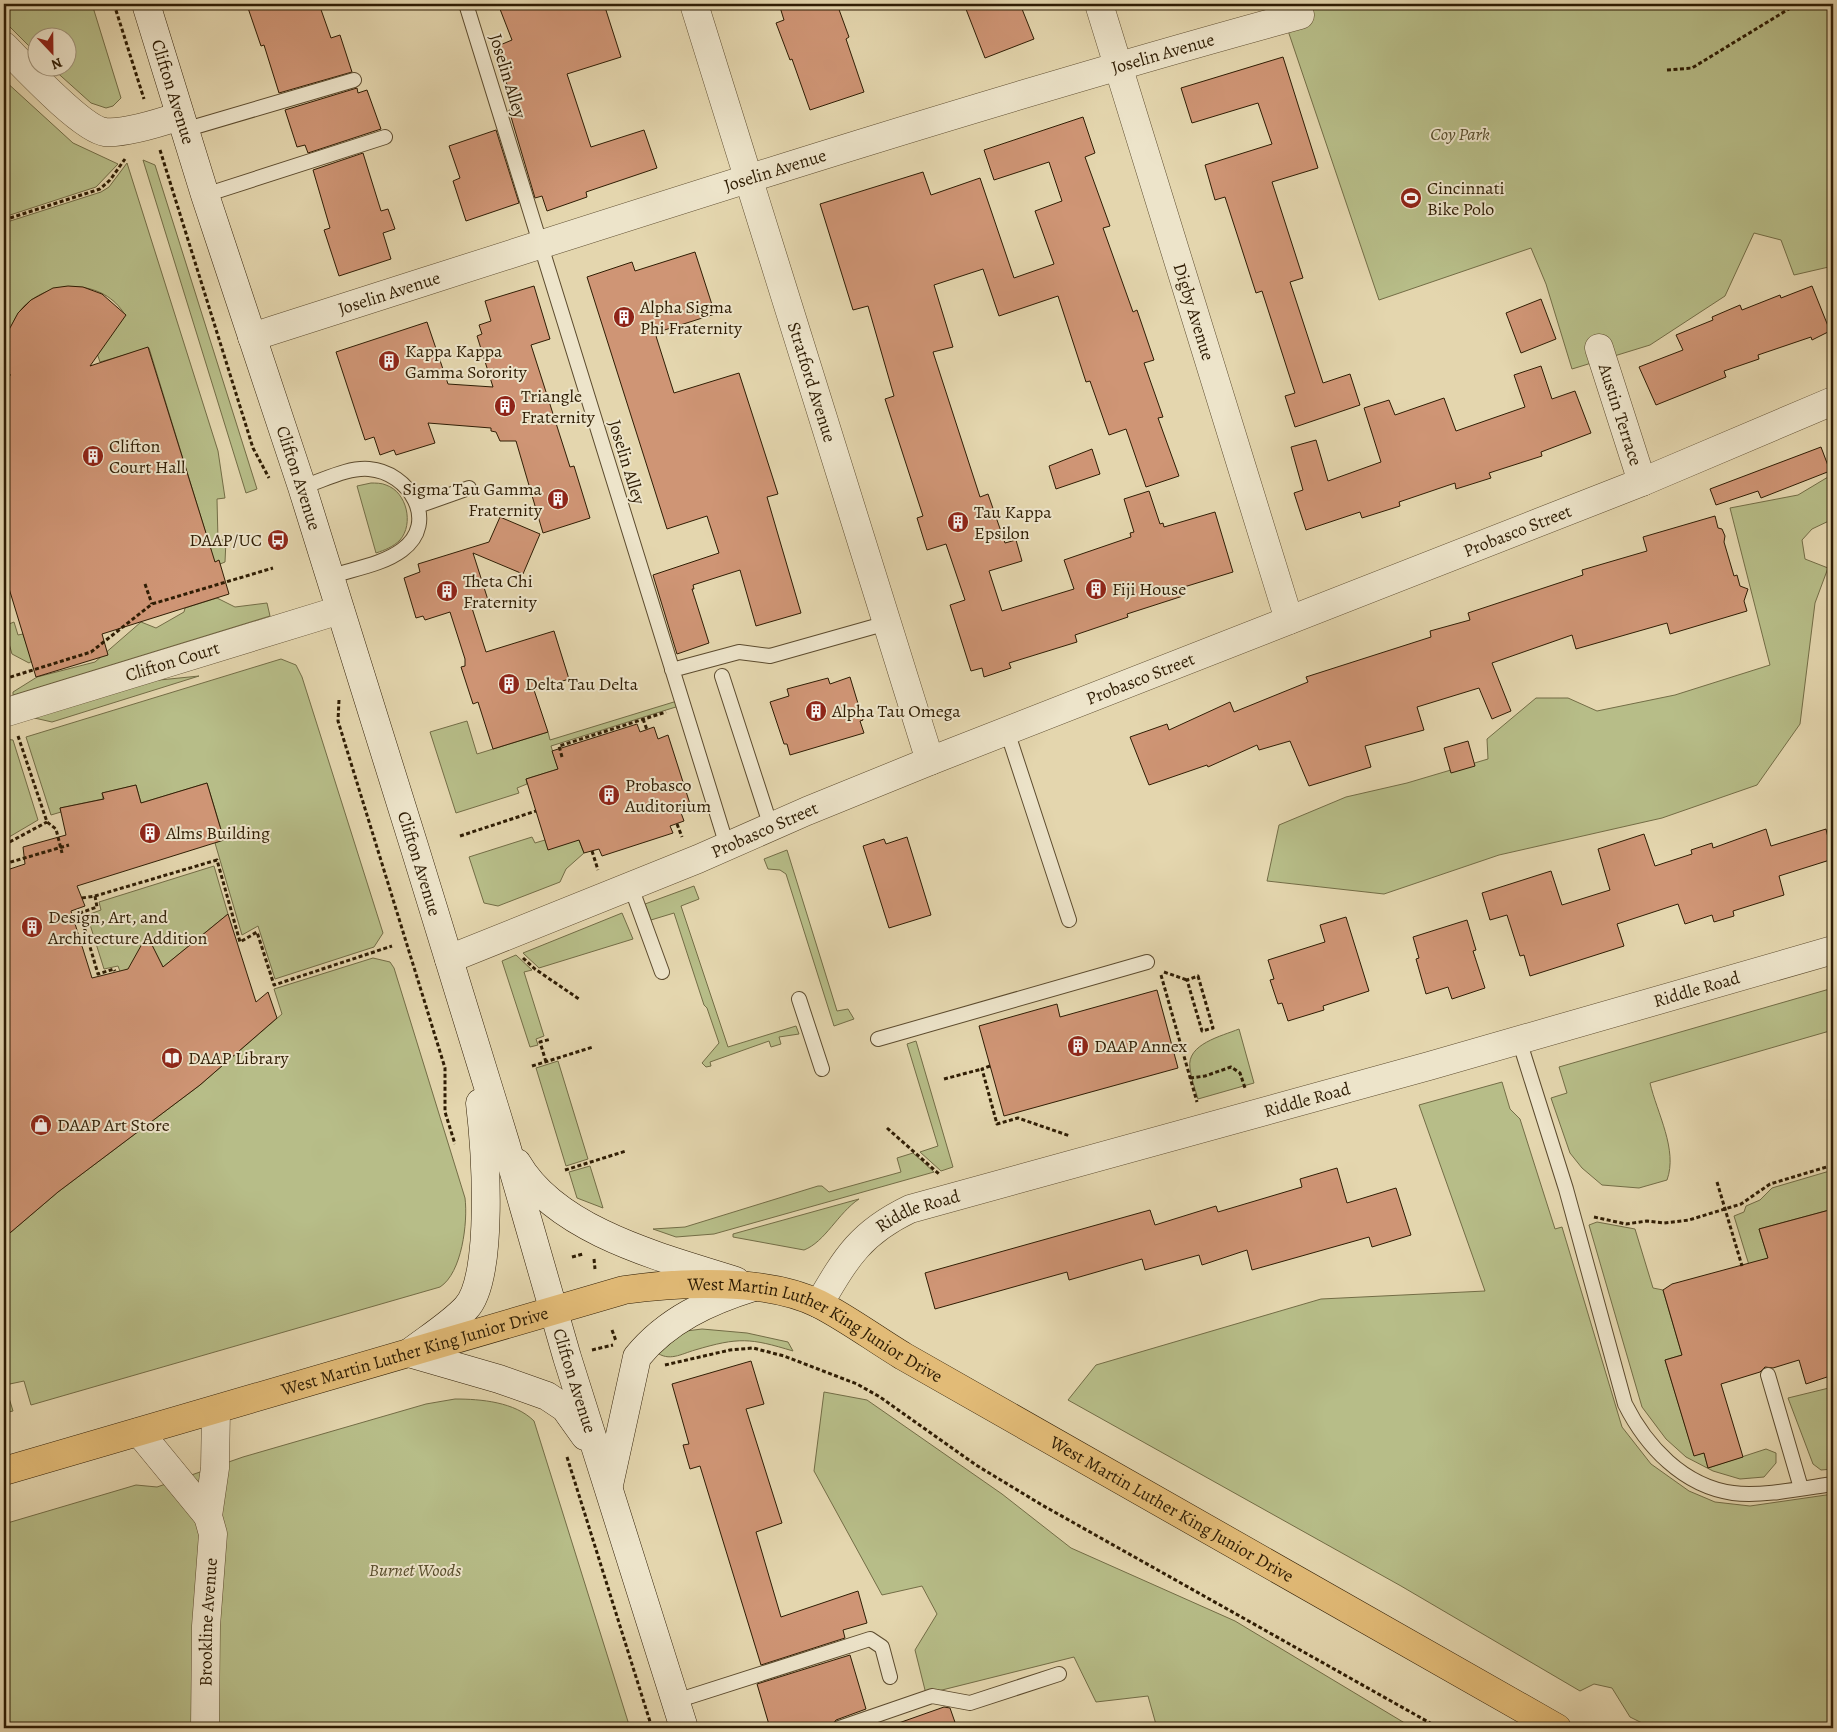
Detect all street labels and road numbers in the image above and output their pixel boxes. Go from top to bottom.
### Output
street label: Joselin Avenue [1109,27,1217,80]
street label: Joselin Alley [484,31,533,122]
street label: Clifton Avenue [146,36,201,147]
street label: Joselin Avenue [721,143,829,198]
street label: Digby Avenue [1168,260,1220,363]
street label: Joselin Avenue [335,265,443,321]
street label: Stratford Avenue [782,319,842,445]
street label: Austin Terrace [1592,360,1648,469]
street label: Joselin Alley [603,417,652,508]
street label: Clifton Avenue [270,423,327,533]
street label: Probasco Street [1460,499,1575,563]
street label: Clifton Court [122,636,222,687]
street label: Probasco Street [1083,647,1198,711]
street label: Probasco Street [707,796,822,864]
street label: Clifton Avenue [392,808,447,919]
street label: Riddle Road [1651,965,1743,1013]
street label: Riddle Road [1261,1076,1353,1123]
street label: Riddle Road [871,1184,963,1238]
street label: West Martin Luther King Junior Drive [686,1272,947,1388]
street label: West Martin Luther King Junior Drive [278,1301,551,1402]
street label: Clifton Avenue [547,1325,602,1436]
street label: West Martin Luther King Junior Drive [1045,1430,1298,1588]
street label: Brookline Avenue [193,1557,223,1687]

